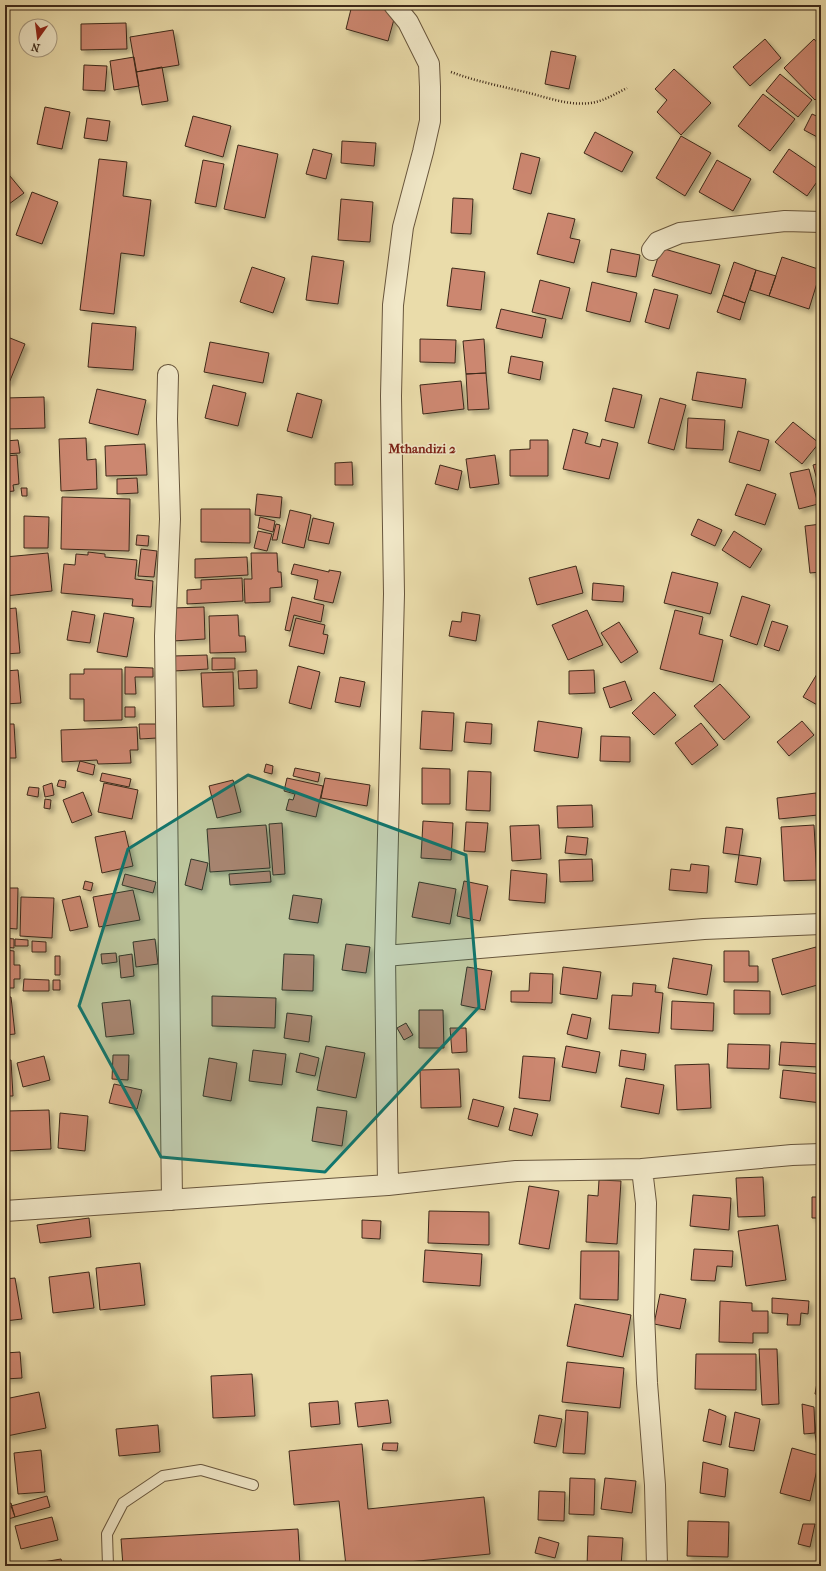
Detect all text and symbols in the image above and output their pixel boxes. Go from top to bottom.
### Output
north arrow [18,18,58,58]
text: N [29,40,41,55]
district label: Mthandizi 2 [387,441,456,456]

